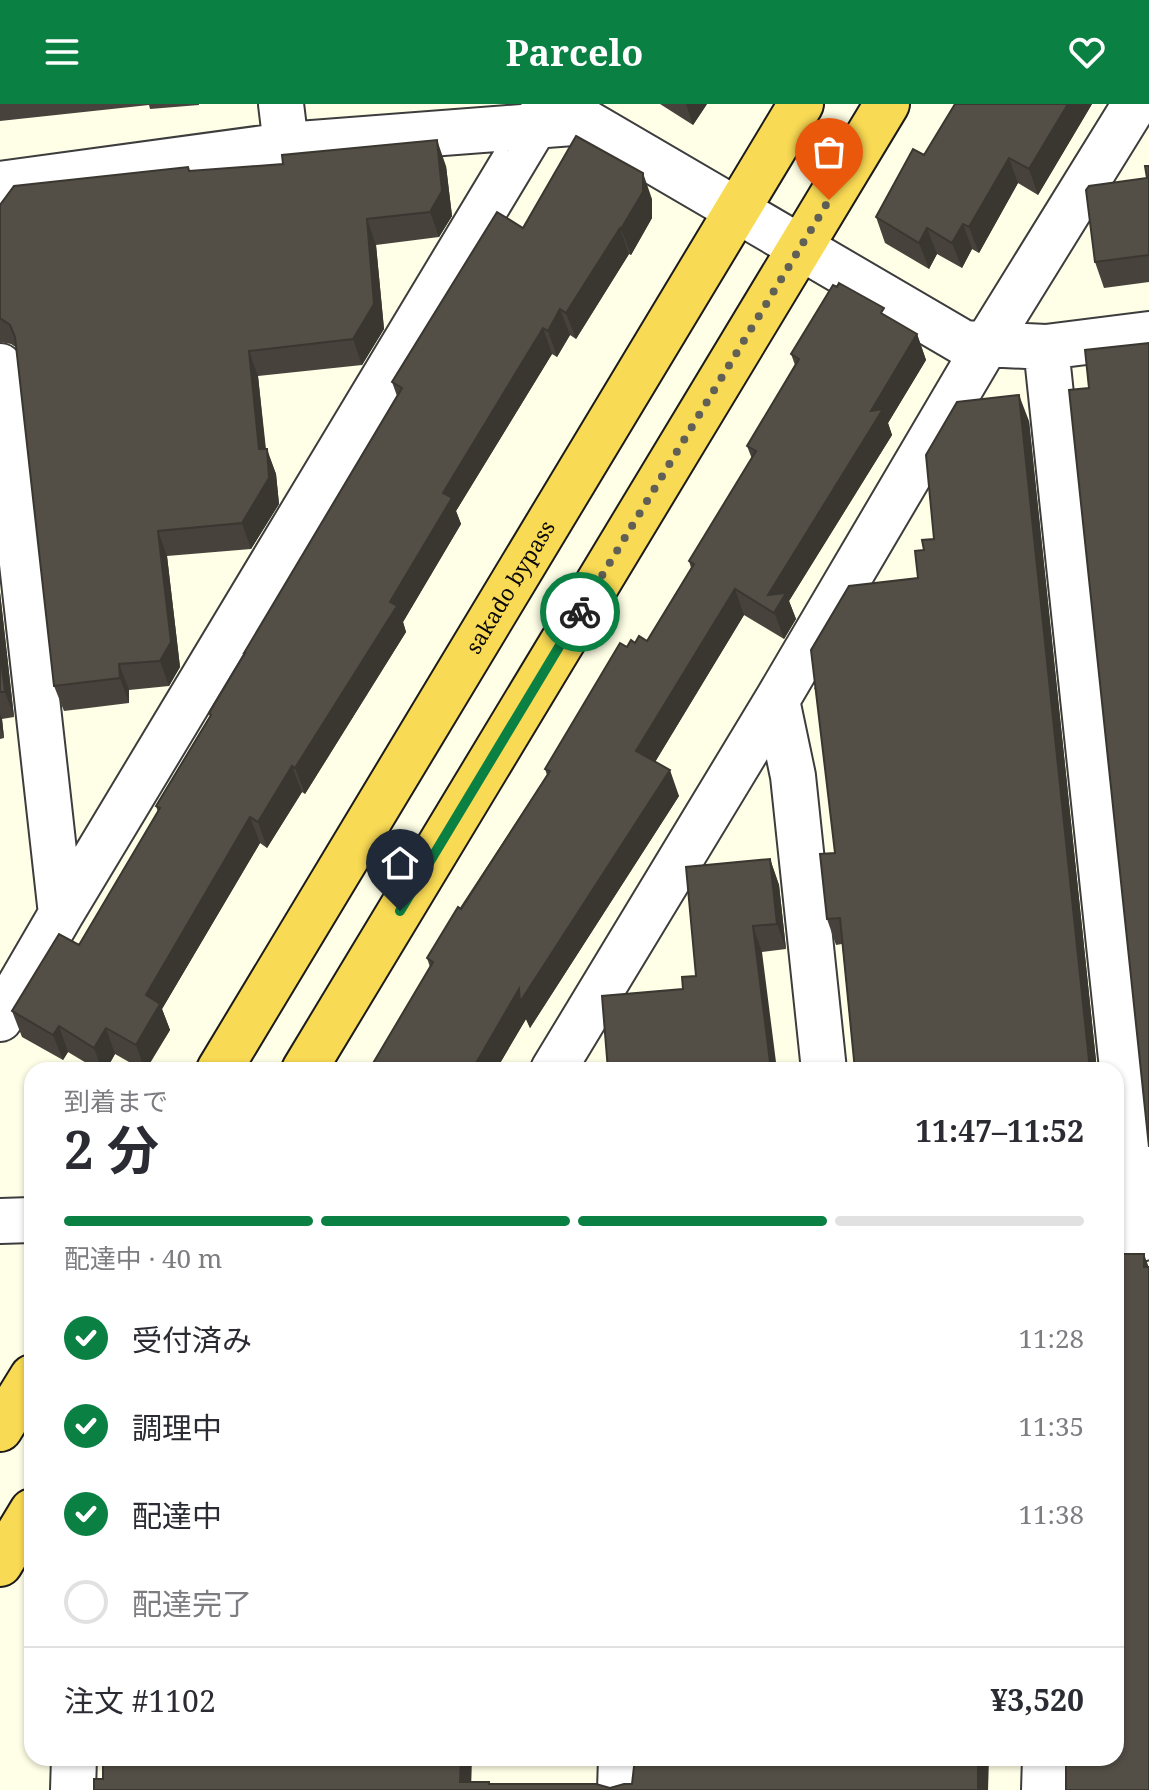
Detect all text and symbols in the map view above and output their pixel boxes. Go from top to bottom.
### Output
text: Parcelo [506,28,643,77]
icon: menu [40,30,84,74]
icon: heart [1065,30,1109,74]
pin [795,118,863,200]
icon: bag [807,130,851,174]
street label: sakado bypass [457,514,561,659]
courier [540,572,620,652]
icon: bike [558,590,602,634]
pin [366,829,434,911]
icon: home [378,841,422,885]
text: 到着まで [64,1083,168,1119]
text: 11:47–11:52 [915,1110,1084,1151]
text: 2 分 [64,1113,159,1184]
text: 配達中 · 40 m [64,1240,222,1276]
icon: check [64,1316,108,1360]
text: 受付済み [132,1319,252,1360]
text: 11:28 [1018,1320,1084,1356]
icon: check [64,1404,108,1448]
text: 調理中 [132,1407,222,1448]
text: 11:35 [1018,1408,1084,1444]
icon: check [64,1492,108,1536]
text: 配達中 [132,1495,222,1536]
text: 11:38 [1018,1496,1084,1532]
text: 配達完了 [132,1583,252,1624]
text: ¥3,520 [990,1679,1084,1720]
text: 注文 #1102 [64,1680,216,1721]

